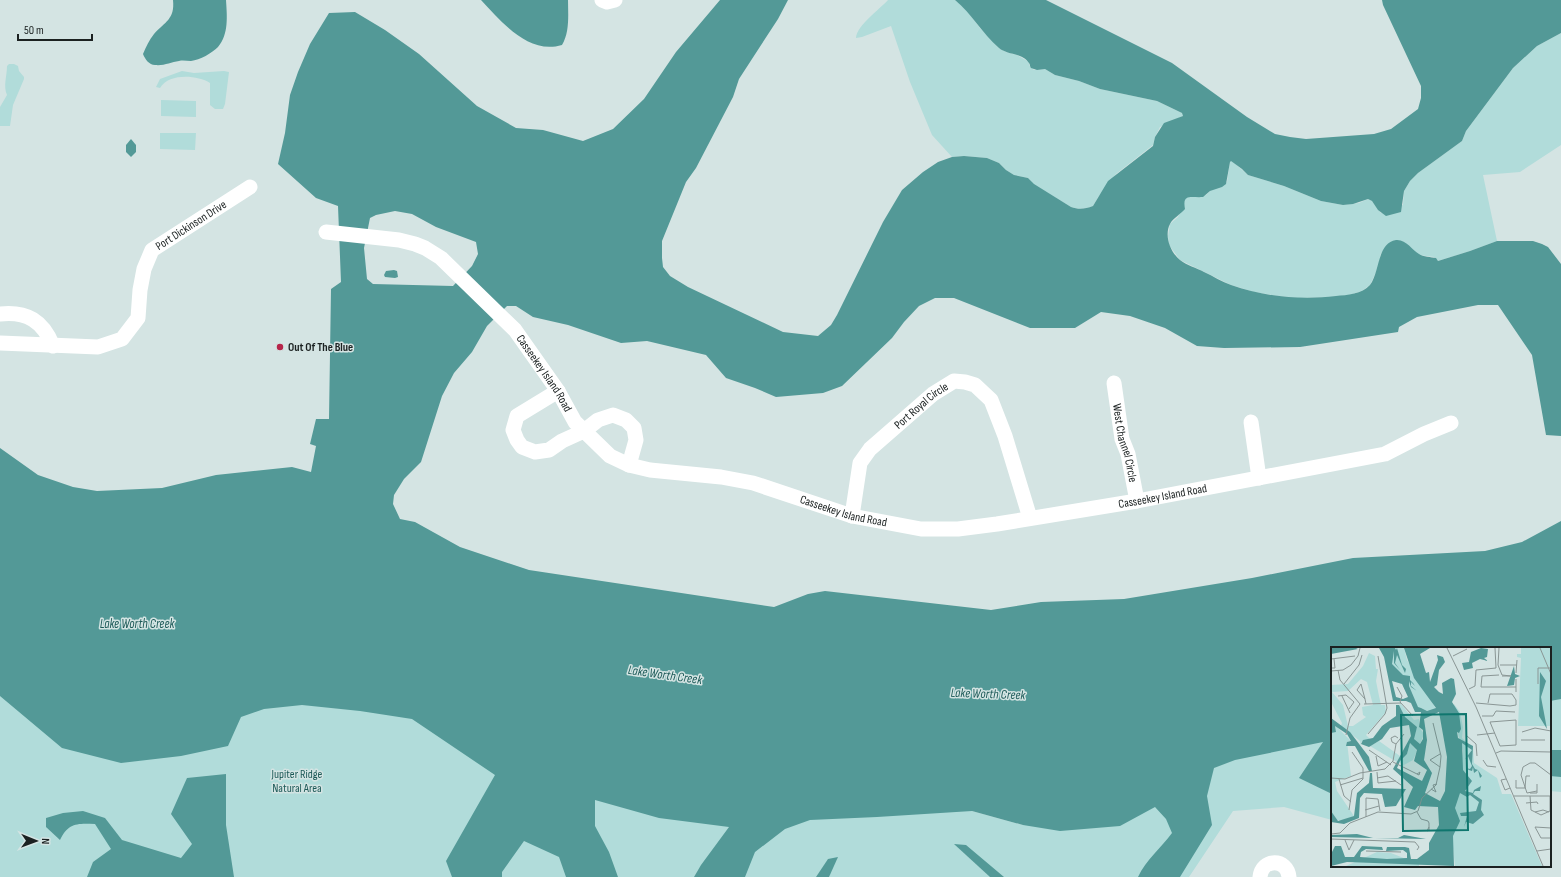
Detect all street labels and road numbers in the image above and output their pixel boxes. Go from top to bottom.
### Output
street label: Port Dickinson Drive [152,197,229,253]
street label: Casseekey Island Road [513,332,575,414]
street label: Port Royal Circle [891,379,951,432]
street label: West Channel Circle [1110,403,1141,484]
street label: Casseekey Island Road [1117,480,1208,511]
street label: Casseekey Island Road [798,492,888,530]

